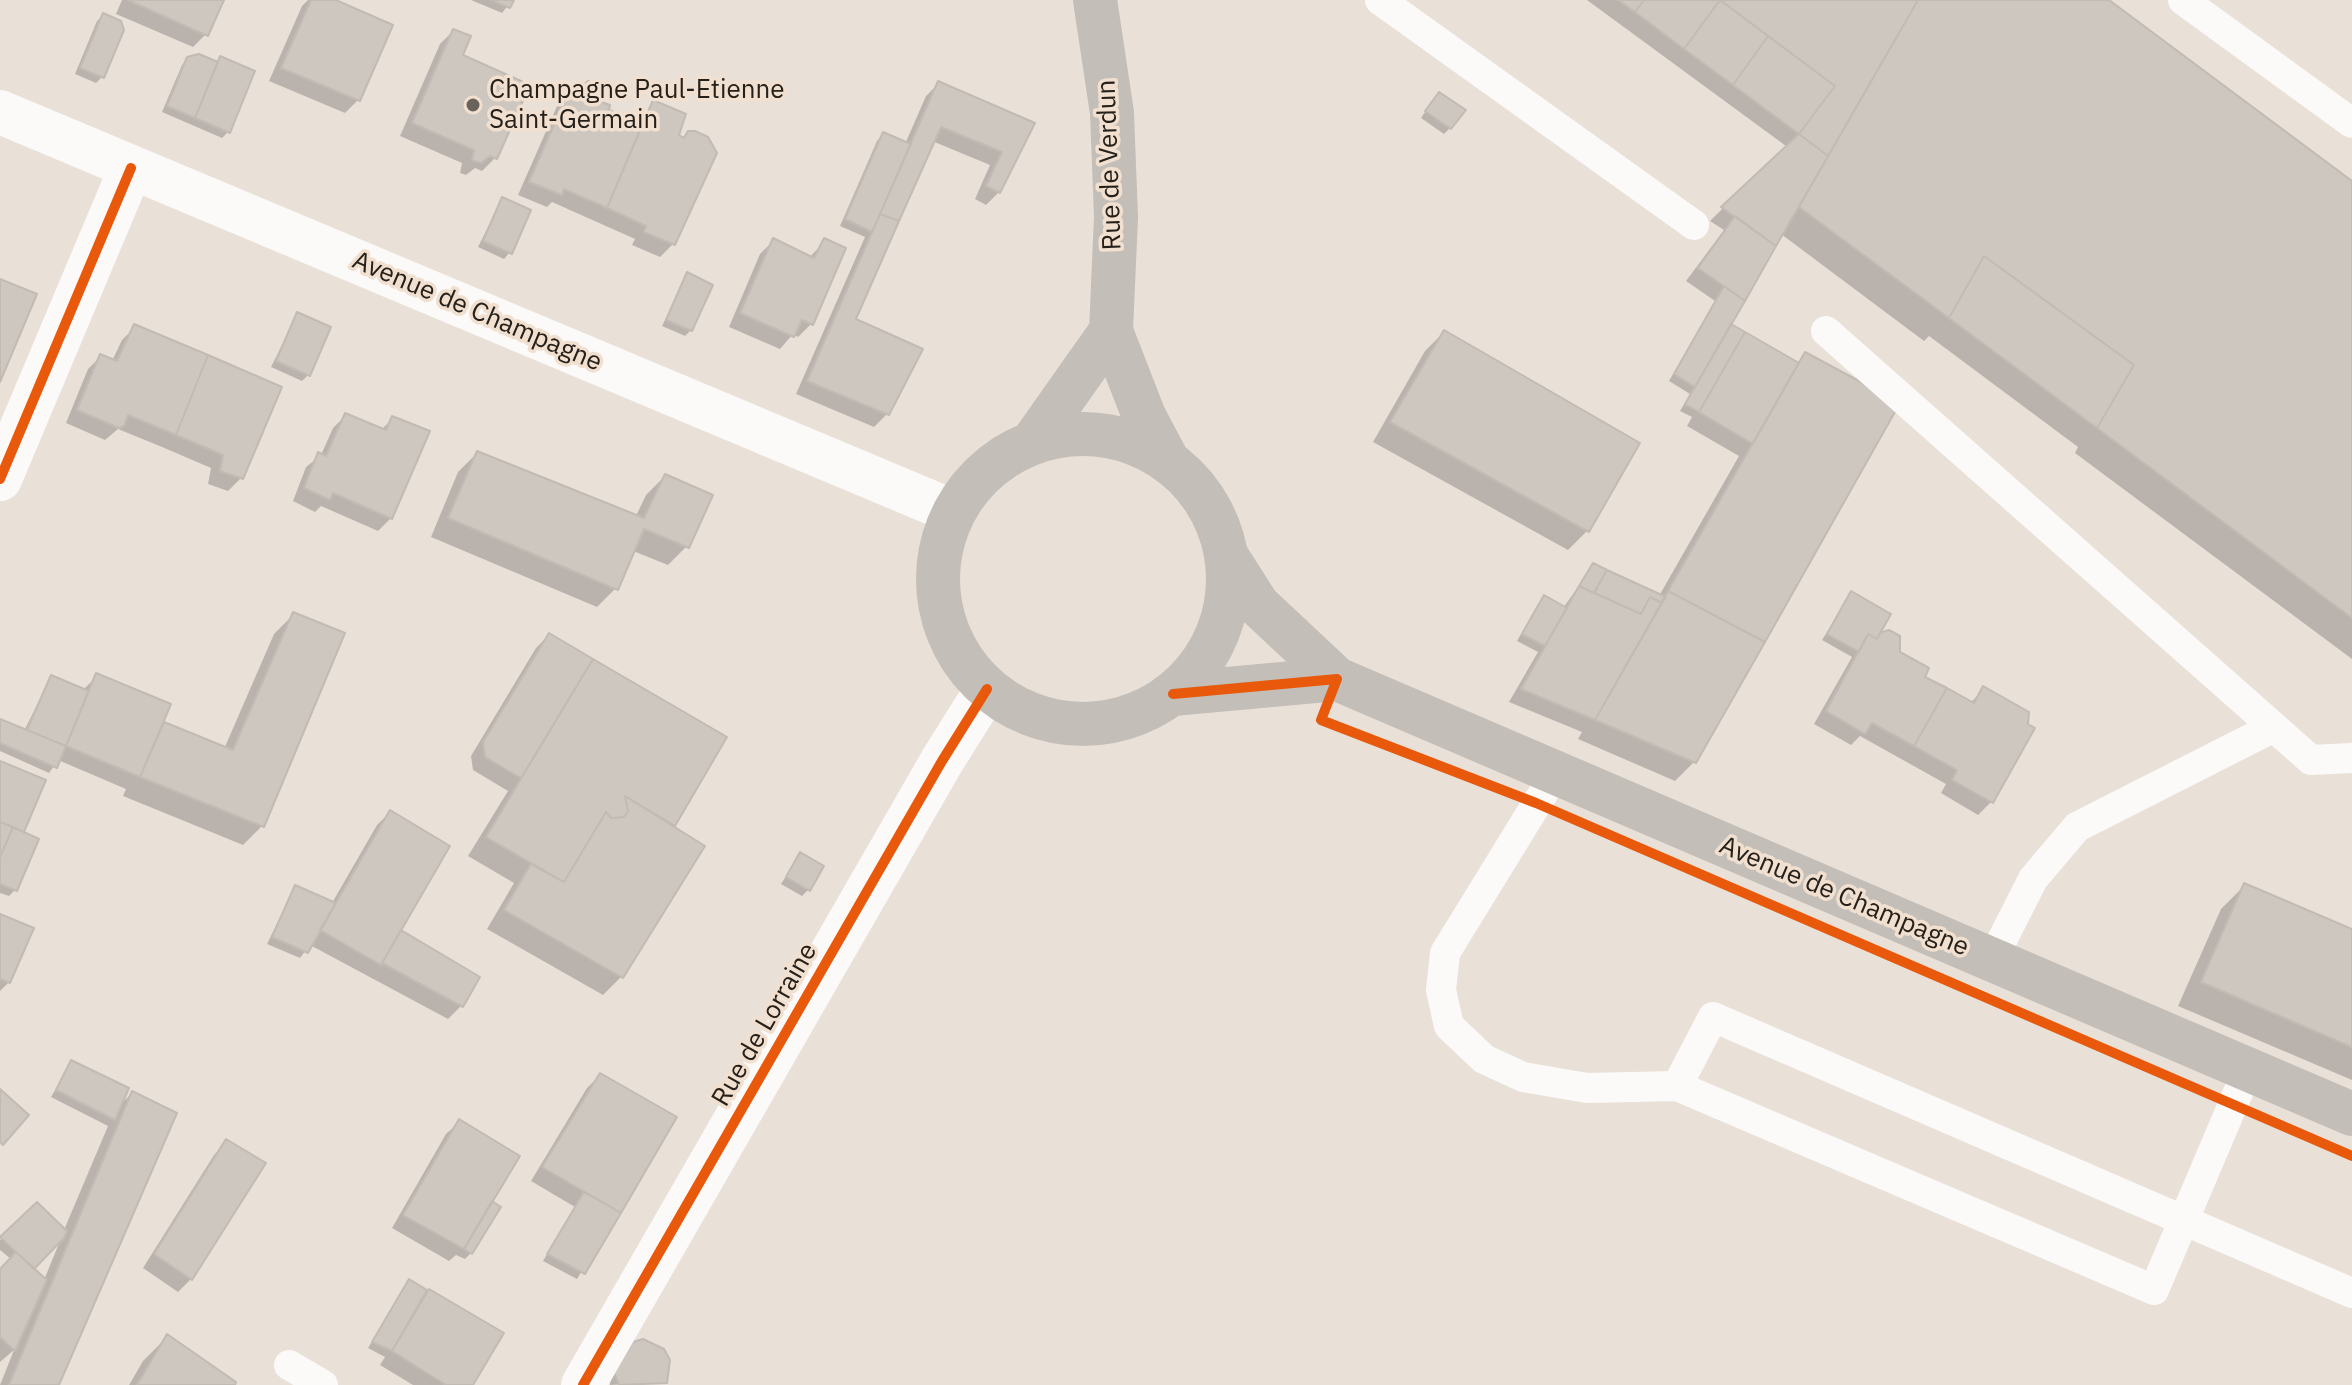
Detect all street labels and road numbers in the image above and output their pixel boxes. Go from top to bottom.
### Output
street label: Rue de Verdun [1091,79,1129,251]
street label: Avenue de Champagne [348,245,606,379]
street label: Avenue de Champagne [1715,830,1973,964]
street label: Rue de Lorraine [706,938,824,1112]

